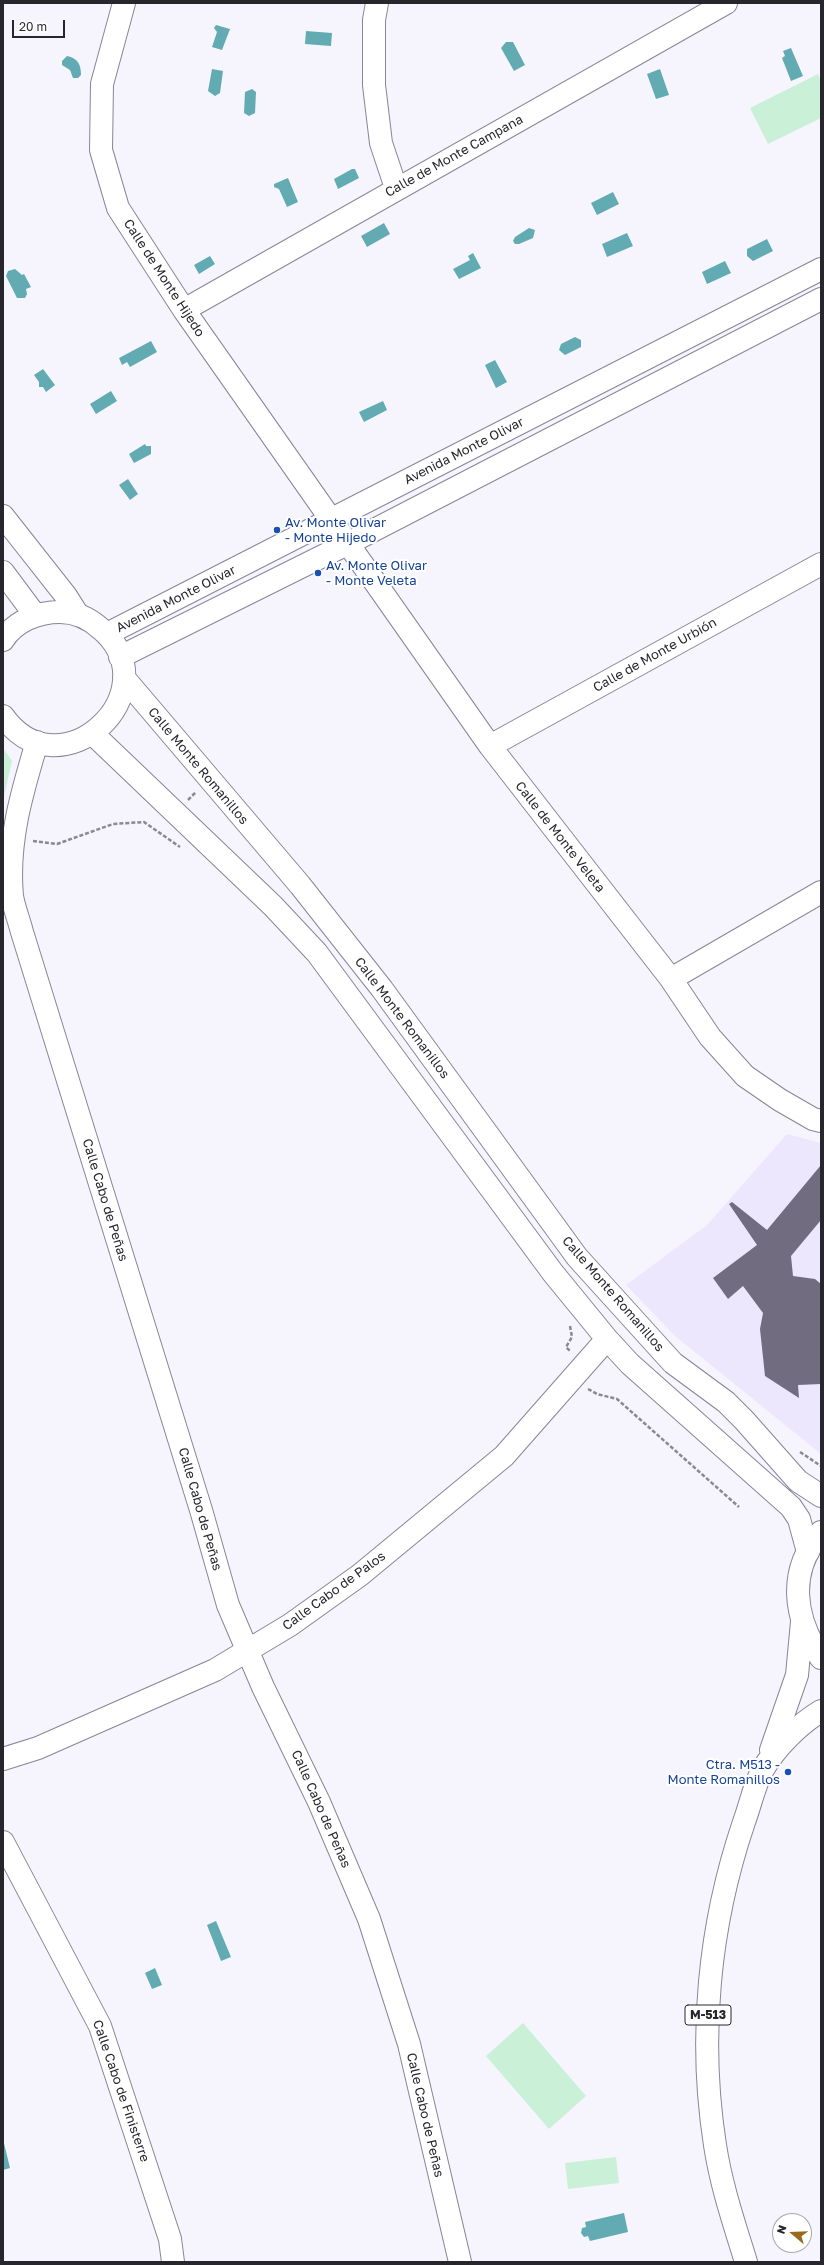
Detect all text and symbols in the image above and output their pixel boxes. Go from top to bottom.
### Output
scale bar [14,12,67,38]
text: 20 m [19,19,47,34]
street label: Calle de Monte Campana [382,112,526,200]
street label: Calle de Monte Hijedo [120,216,208,340]
street label: Avenida Monte Olivar [402,414,526,488]
place label: Av. Monte Olivar - Monte Hijedo [285,515,386,546]
marker: Av. Monte Olivar - Monte Hijedo [272,525,282,535]
place label: Av. Monte Olivar - Monte Veleta [326,558,427,589]
street label: Avenida Monte Olivar [114,562,238,636]
marker: Av. Monte Olivar - Monte Veleta [313,568,323,578]
street label: Calle de Monte Urbión [591,615,719,695]
street label: Calle Monte Romanillos [145,704,251,828]
street label: Calle de Monte Veleta [512,778,608,896]
street label: Calle Monte Romanillos [351,954,453,1082]
street label: Calle Cabo de Peñas [79,1137,131,1263]
street label: Calle Monte Romanillos [559,1233,667,1355]
street label: Calle Cabo de Peñas [175,1446,225,1572]
street label: Calle Cabo de Palos [279,1548,389,1634]
street label: Calle Cabo de Peñas [288,1748,354,1870]
place label: Ctra. M513 - Monte Romanillos [667,1757,780,1788]
marker: Ctra. M513 - Monte Romanillos [783,1767,793,1777]
road number: M-513 [685,2005,731,2025]
street label: Calle Cabo de Finisterre [89,2018,153,2164]
street label: Calle Cabo de Peñas [403,2051,447,2179]
north arrow [772,2213,812,2253]
text: N [774,2223,789,2235]

